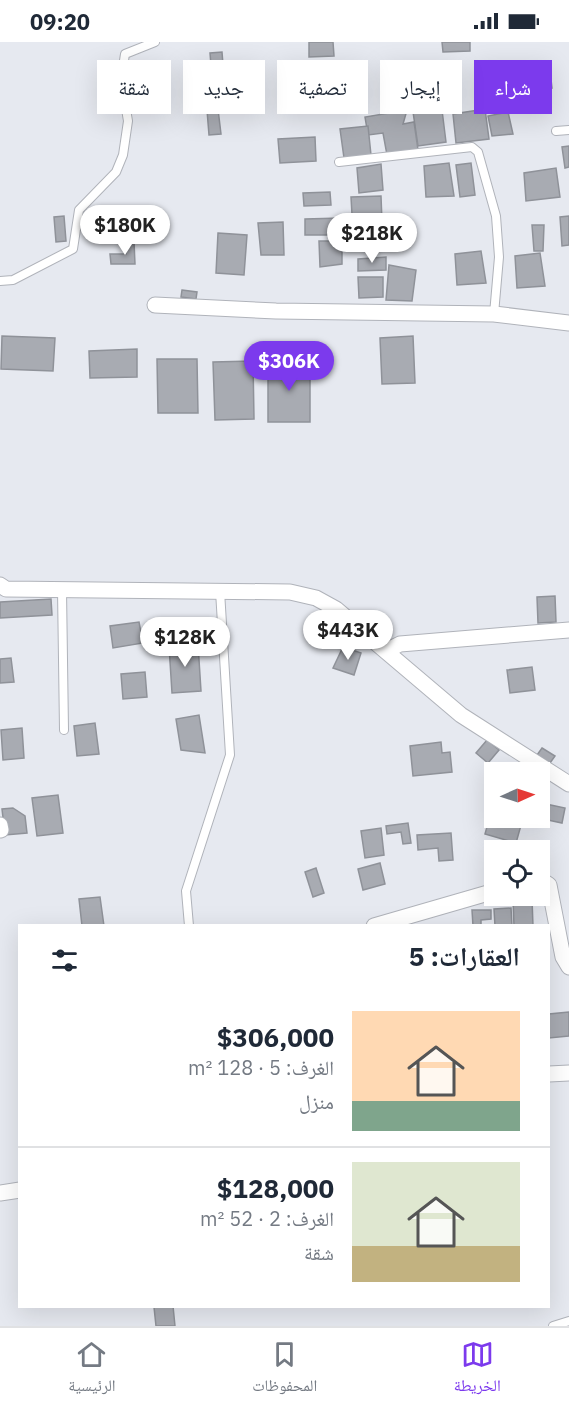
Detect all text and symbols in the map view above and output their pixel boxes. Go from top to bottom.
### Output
text: 09:20 [30,7,90,36]
chip: شقة [97,60,171,114]
chip: جديد [183,60,265,114]
chip: تصفية [277,60,368,114]
chip: إيجار [380,60,462,114]
chip: شراء [474,60,552,114]
pin: $180K [83,205,167,256]
text: $180K [94,211,156,238]
pin: $218K [330,213,414,264]
text: $218K [341,219,403,246]
pin: $306K [247,341,331,392]
text: $306K [258,347,320,374]
pin: $443K [306,610,390,661]
text: $443K [317,616,379,643]
pin: $128K [143,617,227,668]
text: $128K [154,623,216,650]
north arrow [484,762,550,828]
map controls [484,762,550,906]
button: locate [484,840,550,906]
text: العقارات: 5 [409,939,520,973]
icon: filters [48,944,81,977]
text: $306,000 [217,1020,334,1054]
icon: home [400,1035,472,1107]
text: الغرف: 5 · 128 m² [188,1054,334,1081]
text: منزل [299,1088,334,1115]
text: $128,000 [217,1171,334,1205]
icon: home [400,1186,472,1258]
text: الغرف: 2 · 52 m² [200,1205,334,1232]
text: شقة [304,1239,334,1266]
tab: الرئيسية [68,1338,116,1401]
tab: المحفوظات [252,1338,317,1401]
tab: الخريطة [454,1338,501,1401]

